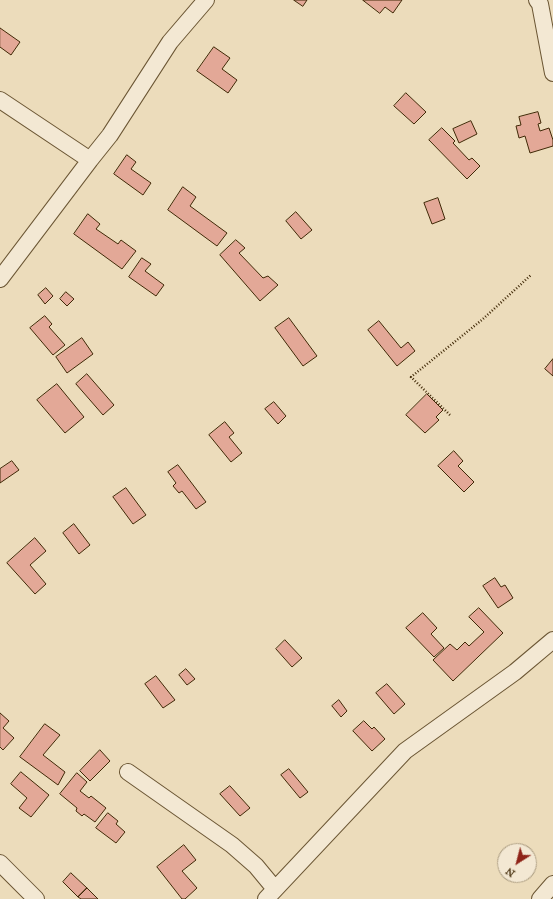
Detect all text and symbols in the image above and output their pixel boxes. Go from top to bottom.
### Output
north arrow [497,843,537,883]
text: N [503,865,517,880]

